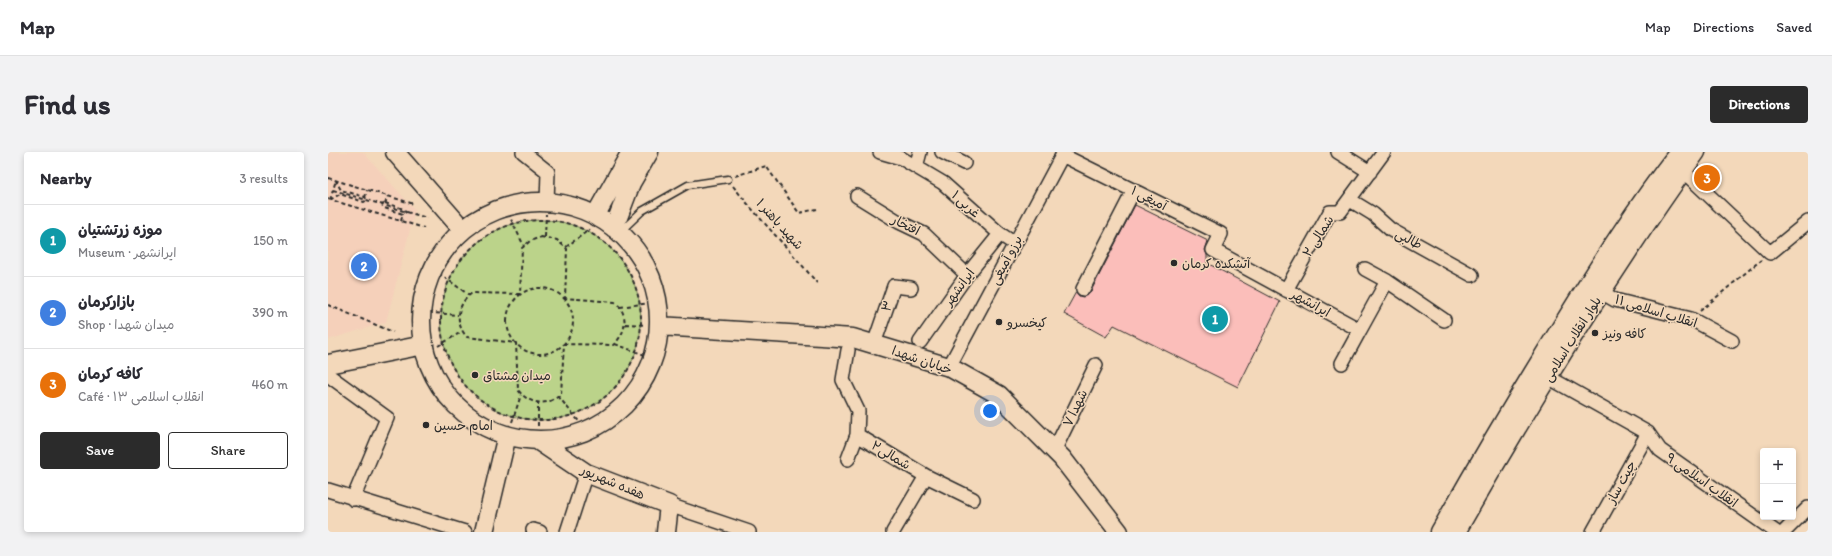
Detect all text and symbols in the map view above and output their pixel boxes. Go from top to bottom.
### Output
text: Map [20,16,55,39]
text: Map [1645,19,1671,36]
text: Directions [1693,19,1754,36]
text: Saved [1776,19,1812,36]
button: Directions [1710,86,1808,123]
text: Find us [24,87,111,121]
pin: 3 [1694,163,1720,193]
text: Nearby [40,168,92,188]
text: 3 results [239,171,288,186]
street label: آمیغی ۱ [1128,183,1170,216]
street label: ۱ غربی [947,187,983,222]
street label: شهید باهنر ۱ [753,196,807,253]
street label: افتخار [888,211,923,239]
street label: ۲ شمالی [1299,213,1338,261]
text: موزه زرتشتیان [78,221,163,239]
street label: طالبی [1392,226,1425,254]
text: 1 [50,233,56,248]
text: 150 m [253,233,288,248]
street label: برزو آمیغی [987,233,1027,288]
text: Museum · ایرانشهر [78,245,176,260]
pin: 2 [351,251,377,281]
place label: آتشکده کرمان [1182,256,1251,271]
marker: آتشکده کرمان [1169,258,1179,268]
street label: ایرانشهر [940,265,978,310]
street label: ایرانشهر [1287,286,1333,321]
street label: انقلاب اسلامی ۱۱ [1612,291,1699,333]
text: بازارکرمان [78,293,135,311]
street label: بلوار انقلاب اسلامی [1540,294,1606,386]
street label: ۳ [878,299,896,313]
pin: 1 [1202,304,1228,334]
text: 2 [50,305,56,320]
text: 390 m [252,305,288,320]
place label: کیخسرو [1006,315,1048,331]
text: Shop · میدان شهدا [78,317,174,332]
marker: کیخسرو [994,317,1004,327]
place label: کافه ونیز [1602,326,1647,342]
marker: کافه ونیز [1590,328,1600,338]
street label: خیابان شهدا [890,343,954,378]
text: کافه کرمان [78,365,143,383]
place label: ميدان مشتاق [483,368,551,384]
marker: ميدان مشتاق [470,370,480,380]
text: 3 [49,377,57,392]
text: 460 m [251,377,288,392]
street label: شهدا ۷ [1060,387,1090,429]
text: Café · انقلاب اسلامی ۱۳ [78,389,204,404]
your location [980,401,1000,421]
place label: امام حسین [434,418,493,436]
marker: امام حسین [421,420,431,430]
button: Save [40,432,160,469]
button: Share [168,432,288,469]
street label: شمالی۲ [868,437,913,474]
map controls [1760,448,1796,520]
button: + [1760,448,1796,484]
street label: انقلاب اسلامی ۹ [1662,450,1741,512]
street label: چیت ساز [1603,458,1640,507]
street label: هفده شهریور [577,461,647,503]
button: − [1760,484,1796,520]

